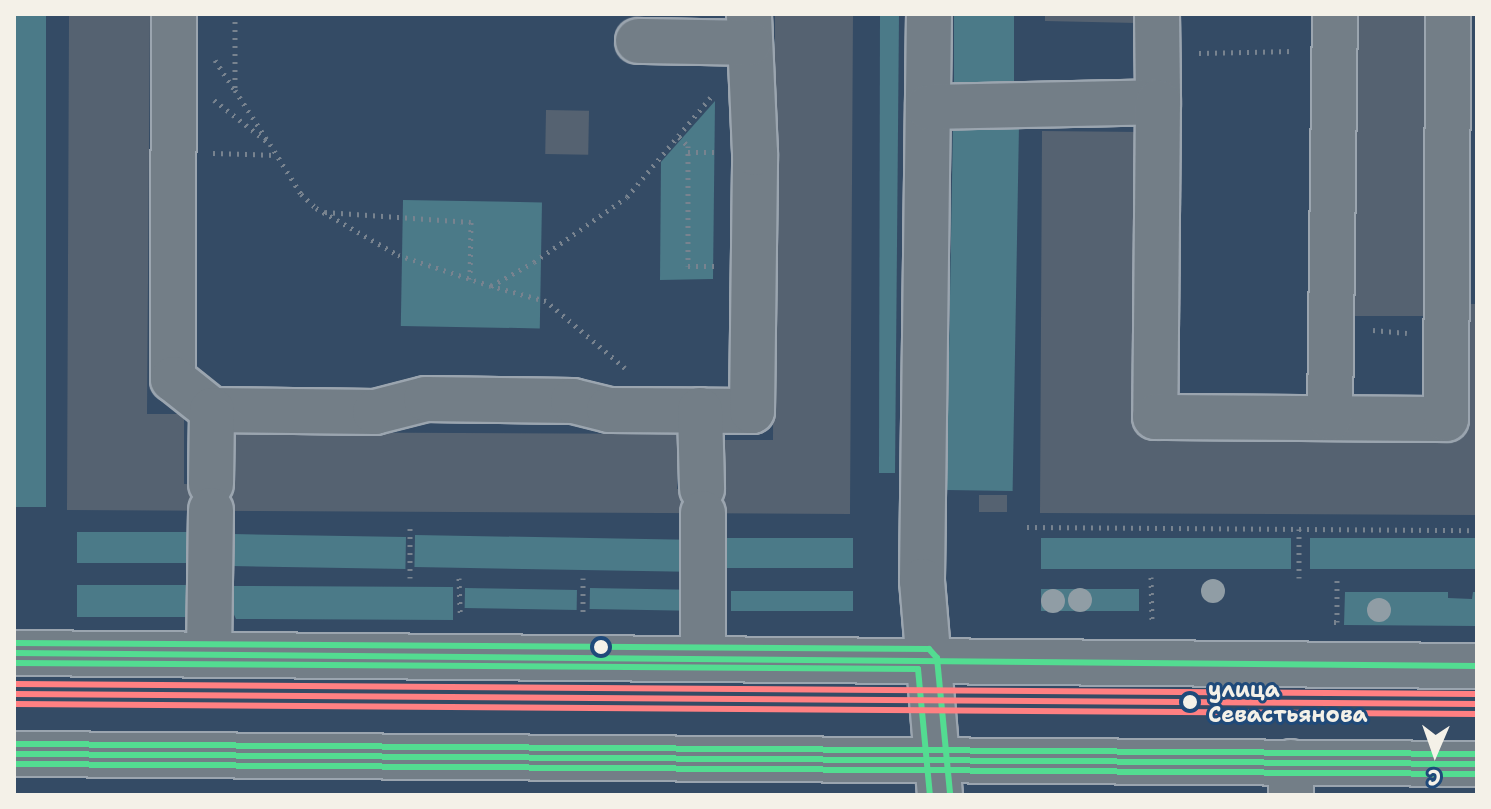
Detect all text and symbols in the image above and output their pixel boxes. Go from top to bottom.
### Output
unlabelled marker [593,639,609,655]
place label: улица Севастьянова [1208,676,1368,728]
marker: улица Севастьянова [1179,691,1201,713]
north arrow [1395,713,1475,793]
text: С [1427,763,1441,792]

